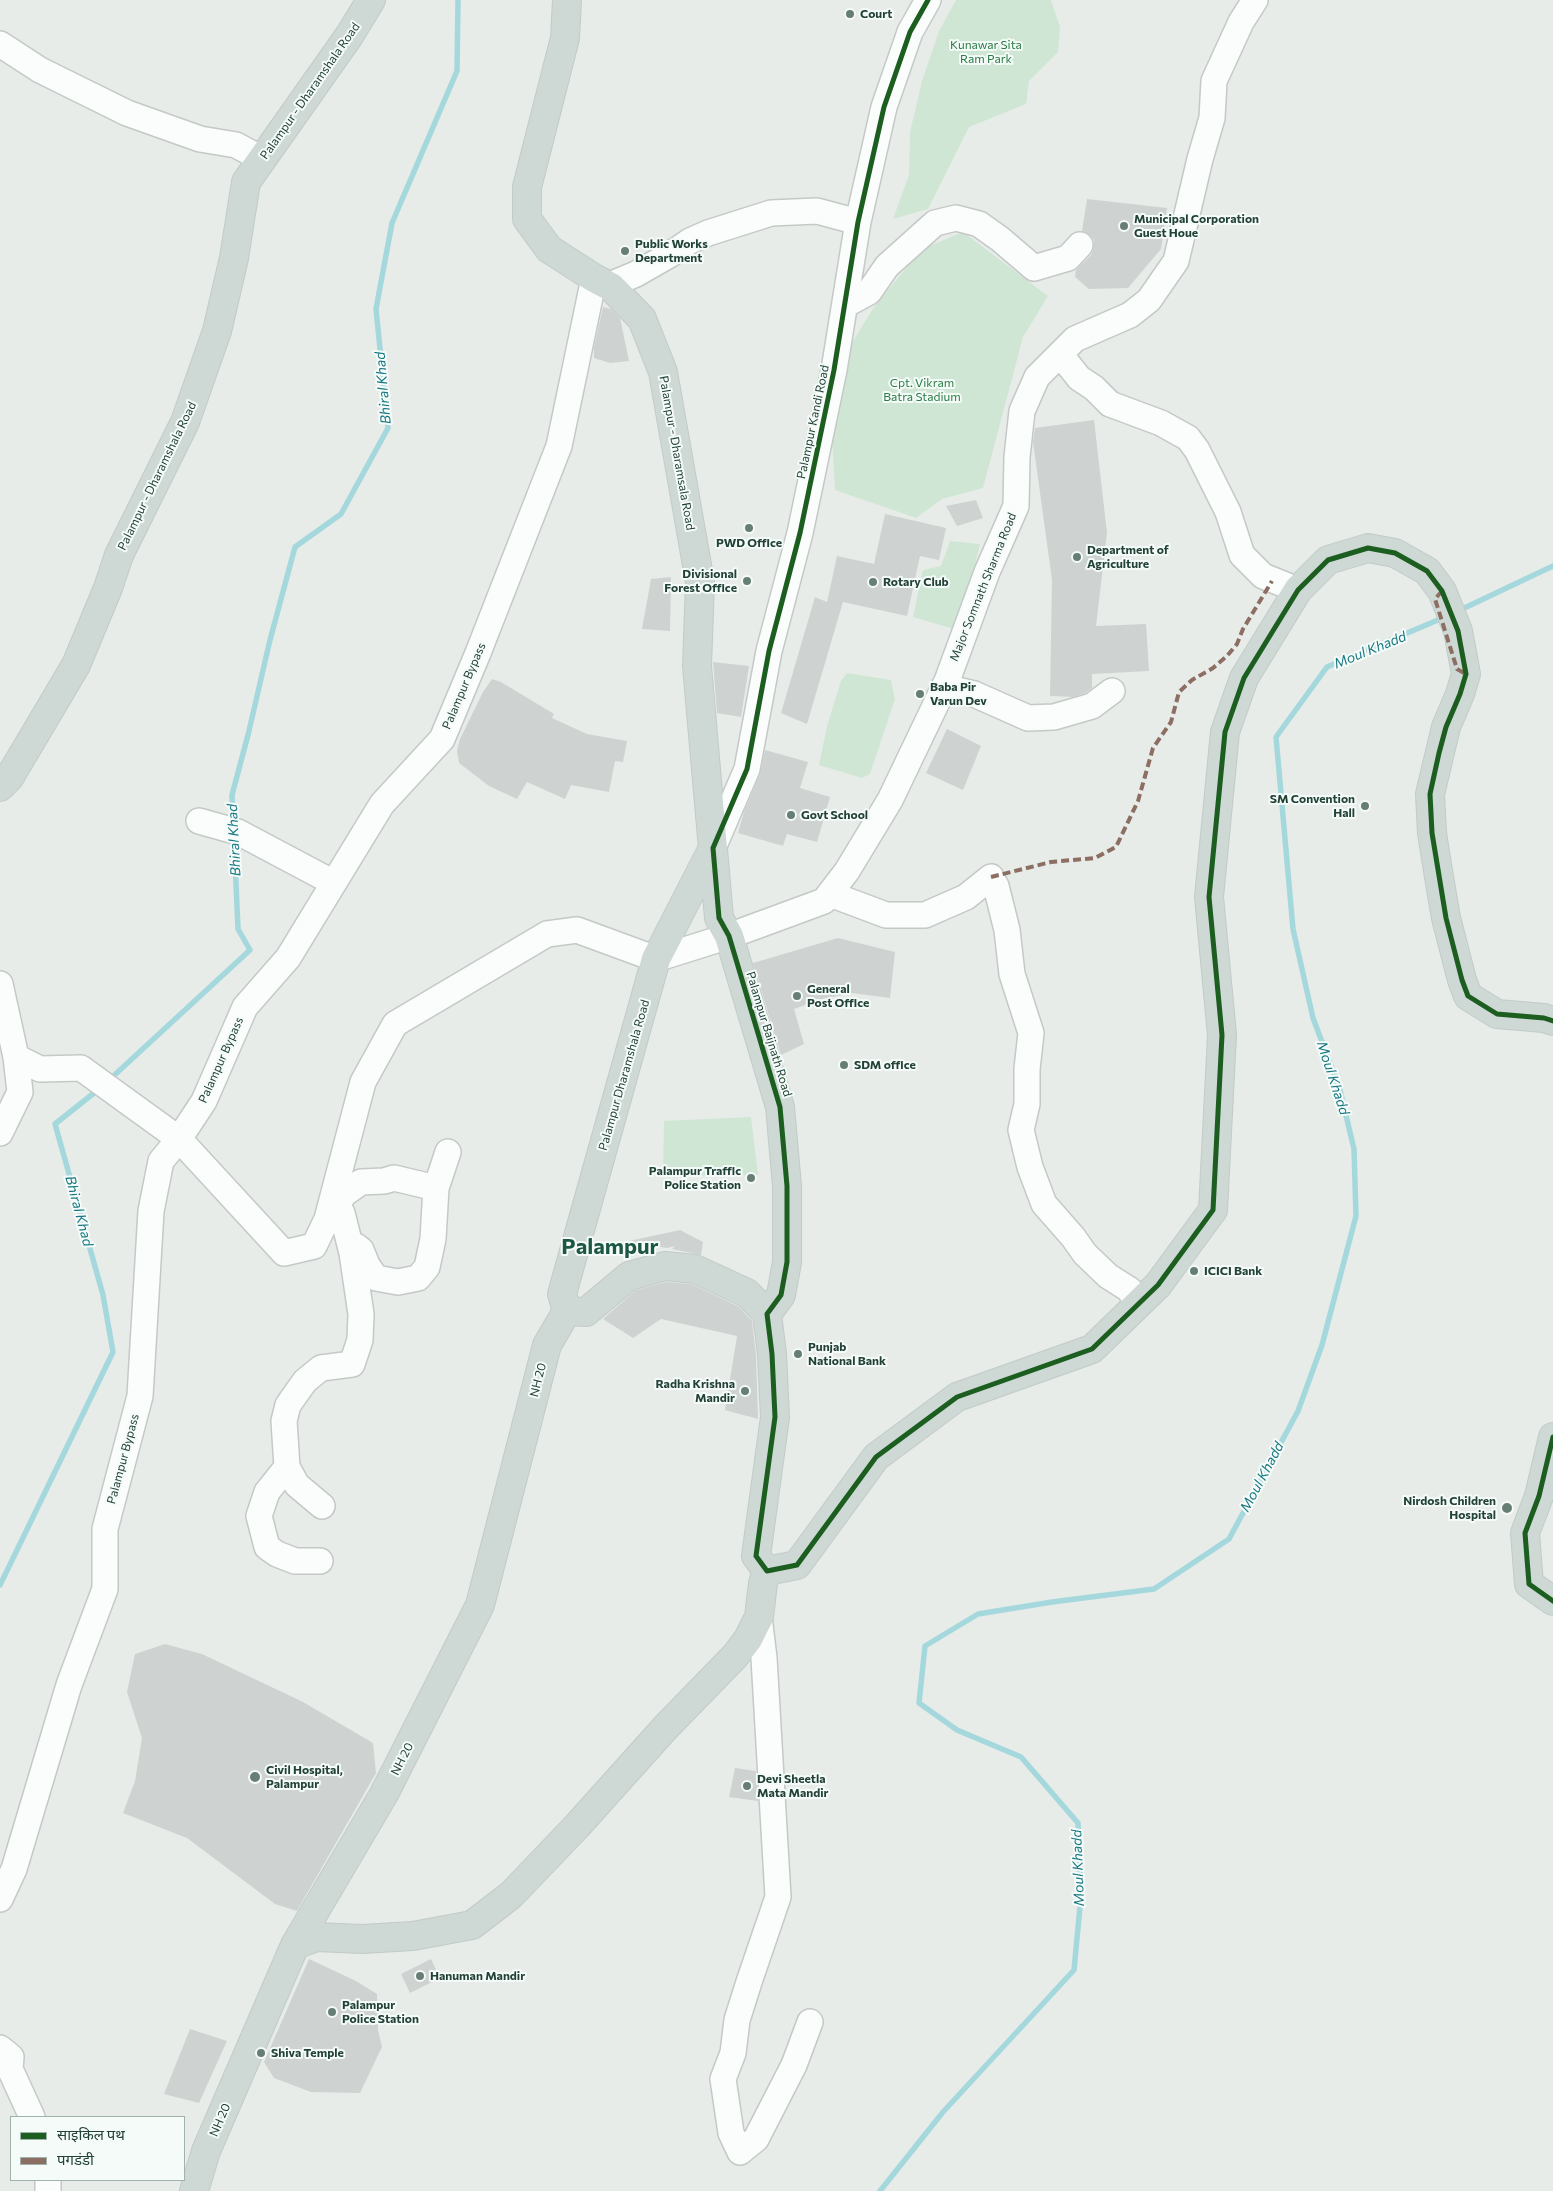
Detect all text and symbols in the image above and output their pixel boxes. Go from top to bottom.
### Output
place label: Court [860,7,892,21]
marker: Court [844,8,856,20]
street label: Palampur - Dharamshala Road [257,20,363,162]
park label: Kunawar Sita Ram Park [950,38,1022,66]
place label: Municipal Corporation Guest Houe [1134,212,1259,240]
marker: Municipal Corporation Guest Houe [1118,220,1130,232]
place label: Public Works Department [635,237,708,265]
marker: Public Works Department [619,245,631,257]
water label: Bhiral Khad [371,351,395,425]
street label: Palampur Kandi Road [794,364,832,480]
street label: Palampur - Dharamsala Road [656,375,698,531]
park label: Cpt. Vikram Batra Stadium [883,376,961,404]
street label: Palampur - Dharamshala Road [115,399,199,553]
street label: Major Somnath Sharma Road [947,511,1019,663]
marker: PWD Office [743,522,755,534]
place label: PWD Office [716,536,782,550]
place label: Department of Agriculture [1087,543,1169,571]
marker: Department of Agriculture [1071,551,1083,563]
place label: Divisional Forest Office [664,567,737,595]
marker: Divisional Forest Office [741,575,753,587]
place label: Rotary Club [883,575,949,589]
marker: Rotary Club [867,576,879,588]
water label: Moul Khadd [1331,628,1409,672]
street label: Palampur Bypass [439,641,489,731]
place label: Baba Pir Varun Dev [930,680,987,708]
marker: Baba Pir Varun Dev [914,688,926,700]
place label: SM Convention Hall [1270,792,1355,820]
marker: SM Convention Hall [1359,800,1371,812]
water label: Bhiral Khad [224,803,244,877]
place label: Govt School [801,808,868,822]
marker: Govt School [785,809,797,821]
street label: Palampur Baijnath Road [743,970,795,1098]
place label: General Post Office [807,982,869,1010]
marker: General Post Office [791,990,803,1002]
street label: Palampur Dharamshala Road [596,998,652,1152]
street label: Palampur Bypass [196,1015,246,1105]
water label: Moul Khadd [1313,1039,1353,1117]
place label: SDM office [854,1058,916,1072]
marker: SDM office [838,1059,850,1071]
place label: Palampur Traffic Police Station [649,1164,741,1192]
marker: Palampur Traffic Police Station [745,1172,757,1184]
water label: Bhiral Khad [62,1174,96,1248]
district label: Palampur [561,1234,659,1260]
place label: ICICI Bank [1204,1264,1262,1278]
marker: ICICI Bank [1188,1265,1200,1277]
place label: Punjab National Bank [808,1340,886,1368]
marker: Punjab National Bank [792,1348,804,1360]
street label: NH 20 [527,1361,549,1399]
place label: Radha Krishna Mandir [655,1377,735,1405]
marker: Radha Krishna Mandir [739,1385,751,1397]
street label: Palampur Bypass [104,1412,142,1506]
water label: Moul Khadd [1237,1439,1287,1515]
place label: Nirdosh Children Hospital [1403,1494,1496,1522]
marker: Nirdosh Children Hospital [1500,1501,1514,1515]
street label: NH 20 [388,1740,416,1778]
place label: Civil Hospital, Palampur [266,1763,343,1791]
marker: Civil Hospital, Palampur [248,1770,262,1784]
place label: Devi Sheetla Mata Mandir [757,1772,828,1800]
marker: Devi Sheetla Mata Mandir [741,1780,753,1792]
water label: Moul Khadd [1068,1829,1088,1907]
place label: Hanuman Mandir [430,1969,525,1983]
marker: Hanuman Mandir [414,1970,426,1982]
place label: Palampur Police Station [342,1998,419,2026]
marker: Palampur Police Station [326,2006,338,2018]
place label: Shiva Temple [271,2046,344,2060]
marker: Shiva Temple [255,2047,267,2059]
street label: NH 20 [207,2101,233,2139]
legend [10,2116,185,2181]
text: साइकिल पथ [57,2125,125,2143]
text: पगडंडी [57,2150,94,2168]

